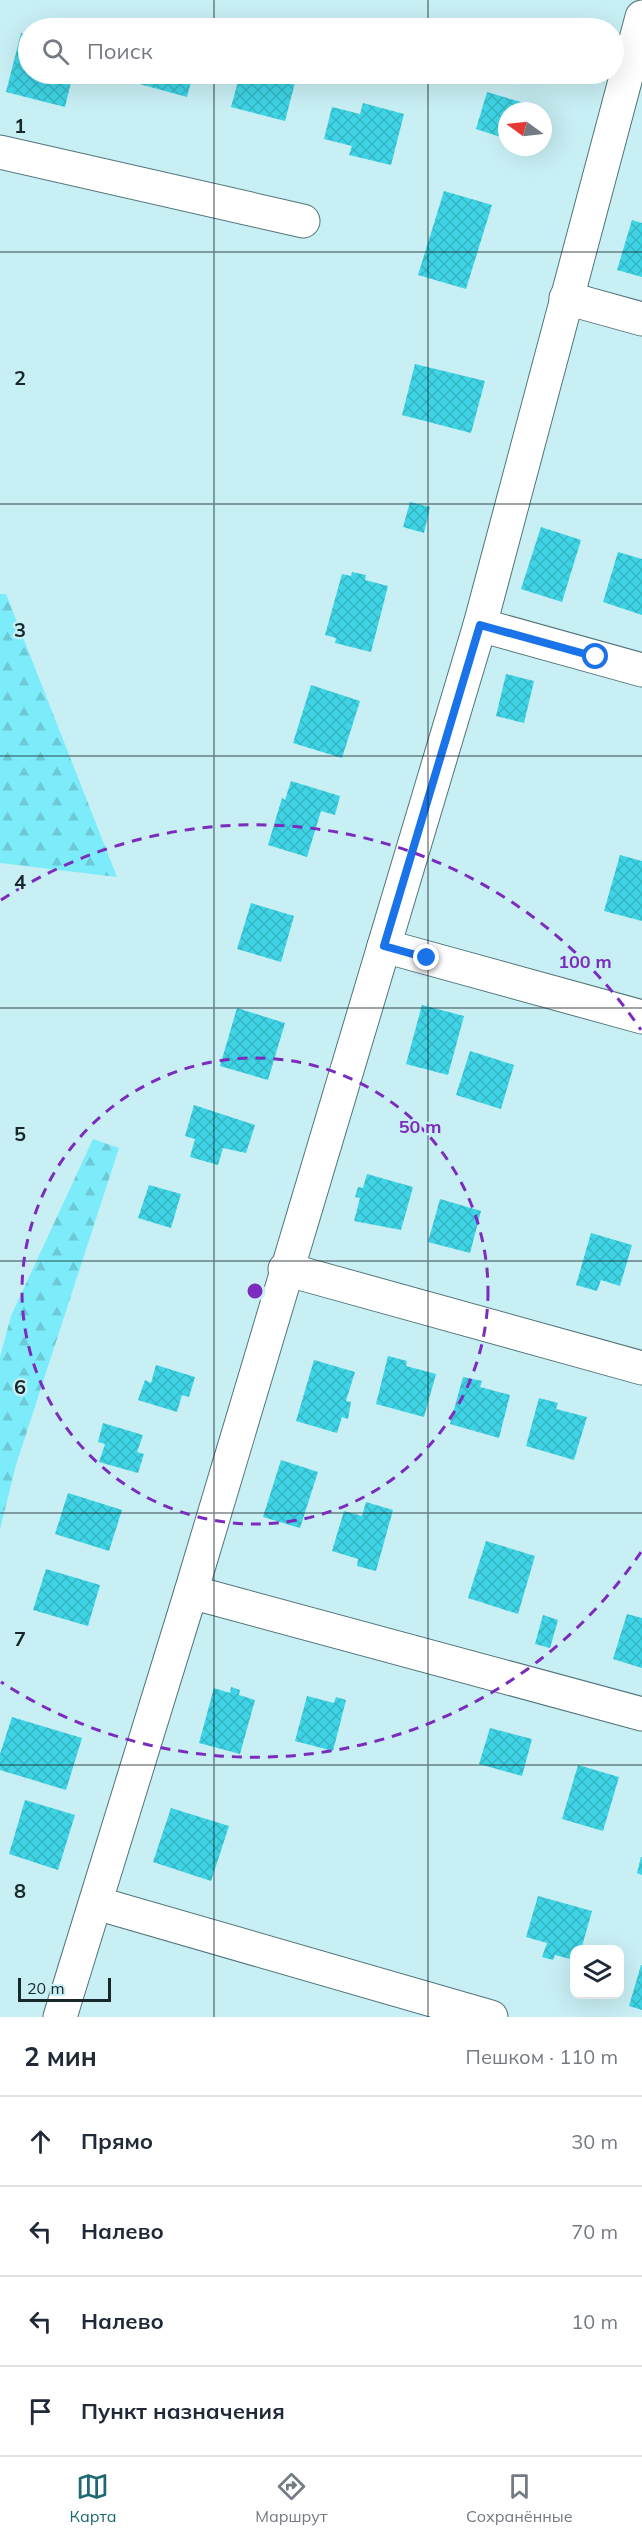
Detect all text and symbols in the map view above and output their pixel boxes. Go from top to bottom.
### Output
search box [18,18,624,84]
icon: search [39,35,72,68]
text: Поиск [87,37,153,65]
north arrow [498,102,552,156]
text: 1 [14,113,26,138]
text: 2 [14,365,26,390]
text: 3 [14,617,26,642]
route start [582,643,608,669]
text: 4 [14,869,26,894]
route end [413,944,439,970]
text: 100 m [558,950,612,973]
text: 50 m [399,1115,441,1138]
text: 5 [14,1121,26,1146]
centre of rings [245,1281,265,1301]
text: 6 [14,1374,26,1399]
text: 7 [14,1626,26,1651]
text: 8 [14,1878,26,1903]
map controls [570,1945,624,1999]
button: layers [570,1945,624,1999]
scale bar [18,1975,111,2002]
text: 20 m [27,1978,64,1998]
text: 2 мин [24,2040,97,2073]
text: Пешком · 110 m [466,2044,618,2069]
icon: ahead [24,2125,57,2158]
text: Прямо [81,2127,153,2155]
text: 30 m [571,2129,618,2154]
icon: left [24,2215,57,2248]
text: Налево [81,2217,164,2245]
text: 70 m [571,2219,618,2244]
icon: left [24,2305,57,2338]
text: Налево [81,2307,164,2335]
text: 10 m [571,2309,618,2334]
icon: arrive [24,2395,57,2428]
text: Пункт назначения [81,2397,285,2425]
tab: Карта [69,2470,116,2526]
tab: Маршрут [255,2470,327,2526]
tab: Сохранённые [466,2470,573,2526]

